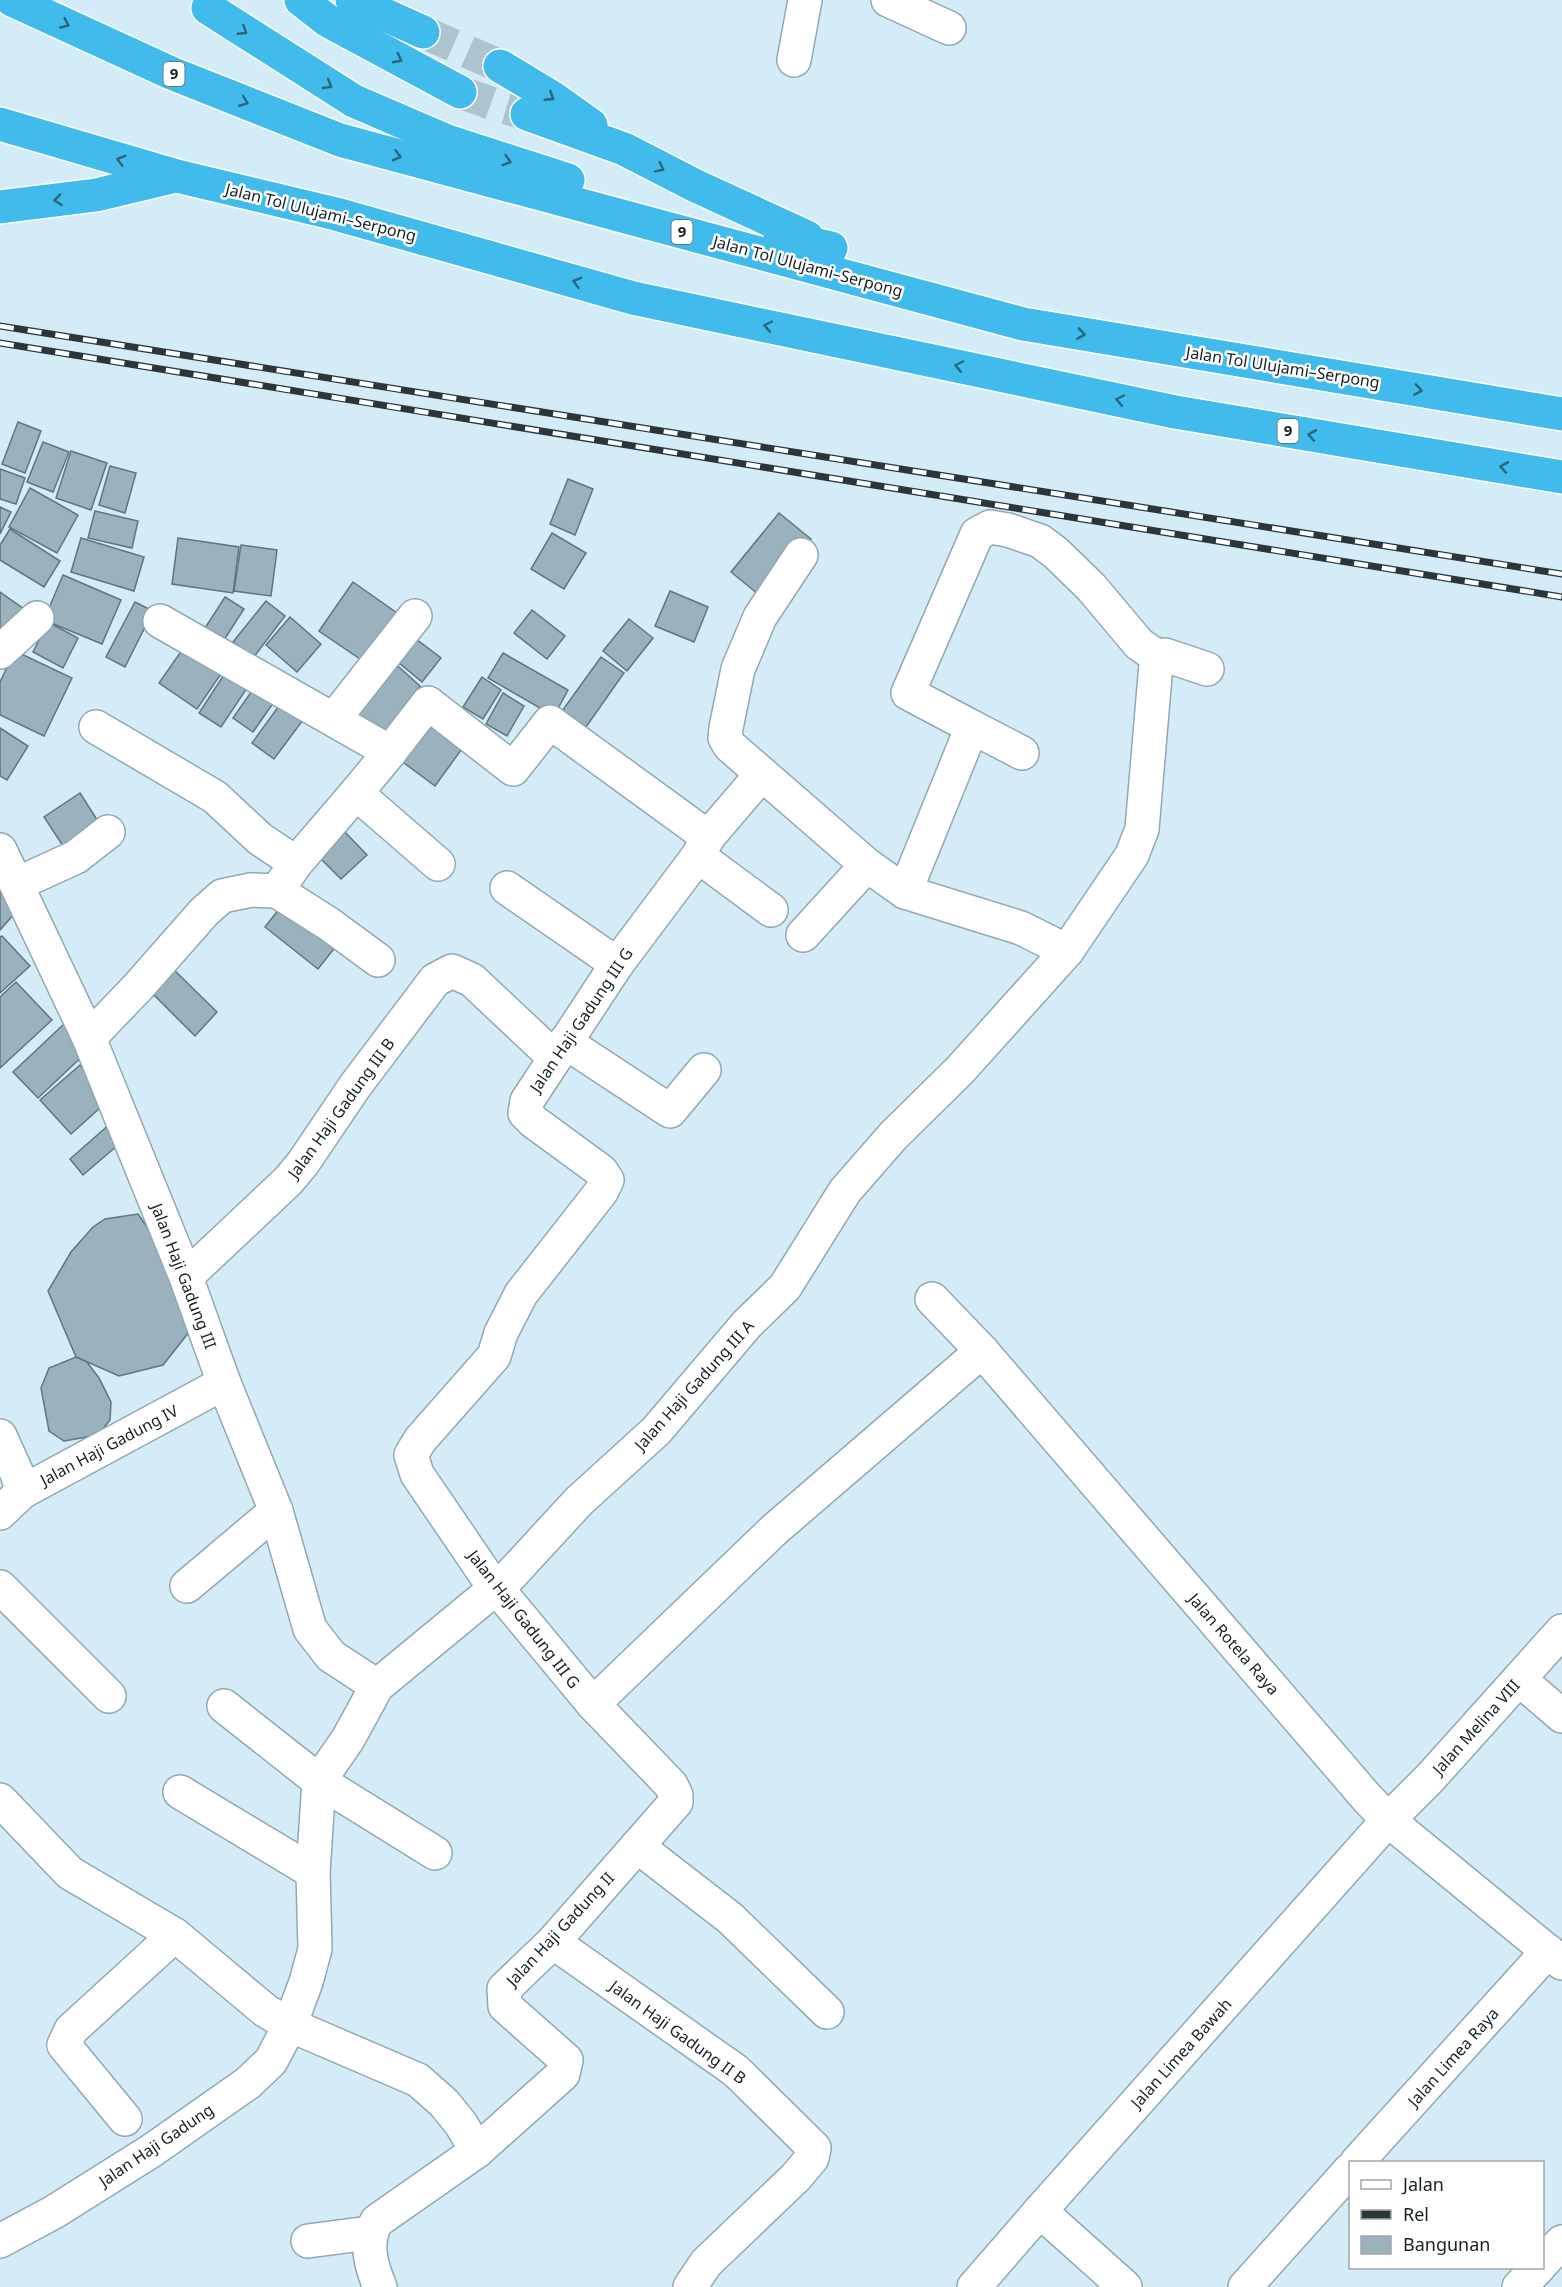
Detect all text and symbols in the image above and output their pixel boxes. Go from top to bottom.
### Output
one-way arrow [59,17,70,29]
one-way arrow [237,24,248,35]
one-way arrow [392,52,402,63]
road number: 9 [164,62,184,86]
one-way arrow [322,77,332,89]
one-way arrow [544,89,554,101]
one-way arrow [238,95,249,107]
one-way arrow [392,148,402,161]
one-way arrow [501,153,512,166]
one-way arrow [116,155,127,167]
one-way arrow [654,160,665,172]
street label: Jalan Tol Ulujami–Serpong [221,177,419,246]
one-way arrow [54,193,63,205]
road number: 9 [672,220,692,244]
street label: Jalan Tol Ulujami–Serpong [709,230,905,302]
one-way arrow [572,277,583,289]
one-way arrow [763,320,773,333]
one-way arrow [1076,327,1085,339]
street label: Jalan Tol Ulujami–Serpong [1183,341,1381,393]
one-way arrow [954,361,964,374]
one-way arrow [1413,383,1423,396]
one-way arrow [1115,395,1125,408]
road number: 9 [1278,419,1298,443]
one-way arrow [1307,429,1317,442]
one-way arrow [1500,461,1510,474]
street label: Jalan Haji Gadung III G [523,943,638,1098]
street label: Jalan Haji Gadung III B [281,1033,400,1184]
street label: Jalan Haji Gadung III [145,1198,222,1352]
street label: Jalan Haji Gadung III A [628,1314,759,1457]
street label: Jalan Haji Gadung IV [35,1399,182,1492]
street label: Jalan Haji Gadung III G [462,1544,585,1693]
street label: Jalan Rotela Raya [1182,1587,1284,1700]
street label: Jalan Melina VIII [1426,1675,1525,1781]
street label: Jalan Haji Gadung II [500,1867,619,1992]
street label: Jalan Haji Gadung II B [604,1974,751,2089]
street label: Jalan Limea Bawah [1124,1993,1236,2114]
street label: Jalan Limea Raya [1401,2003,1503,2113]
street label: Jalan Haji Gadung [93,2098,218,2193]
legend [1349,2161,1544,2269]
text: Jalan [1401,2172,1444,2196]
text: Rel [1403,2202,1429,2226]
text: Bangunan [1403,2232,1490,2256]

